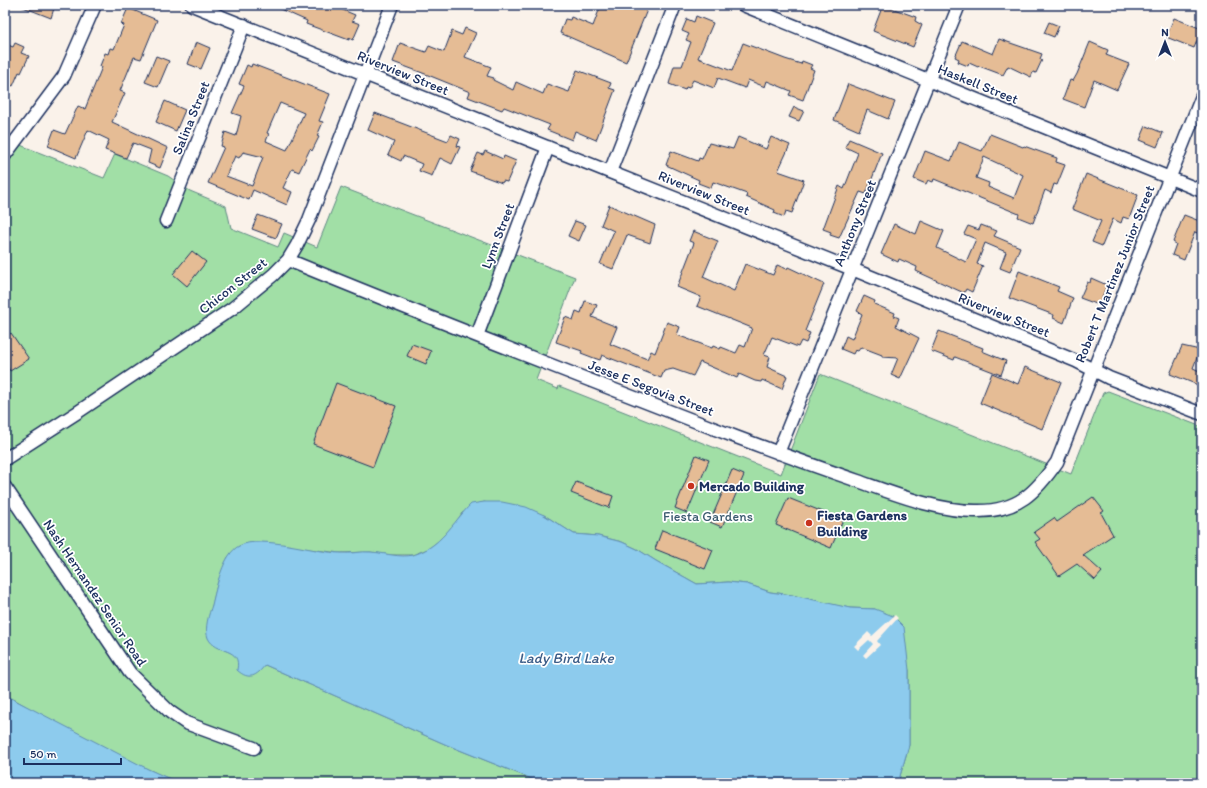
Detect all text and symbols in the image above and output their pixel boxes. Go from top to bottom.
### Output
north arrow [1145,22,1185,62]
text: N [1161,26,1169,39]
street label: Riverview Street [355,47,451,99]
street label: Haskell Street [935,60,1021,108]
street label: Salina Street [169,79,213,157]
street label: Riverview Street [656,167,752,219]
street label: Anthony Street [830,177,880,269]
street label: Robert T Martinez Junior Street [1072,183,1158,365]
street label: Lynn Street [478,201,518,271]
street label: Chicon Street [196,254,270,318]
street label: Riverview Street [956,289,1052,341]
street label: Jesse E Segovia Street [586,356,716,420]
place label: Mercado Building [699,478,805,495]
marker: Mercado Building [686,481,696,491]
place label: Fiesta Gardens Building [817,507,907,540]
park label: Fiesta Gardens [663,508,753,525]
street label: Nash Hernandez Senior Road [39,516,151,670]
marker: Fiesta Gardens Building [804,518,814,528]
water label: Lady Bird Lake [518,649,614,667]
scale bar [24,740,121,766]
text: 50 m [30,747,56,761]

